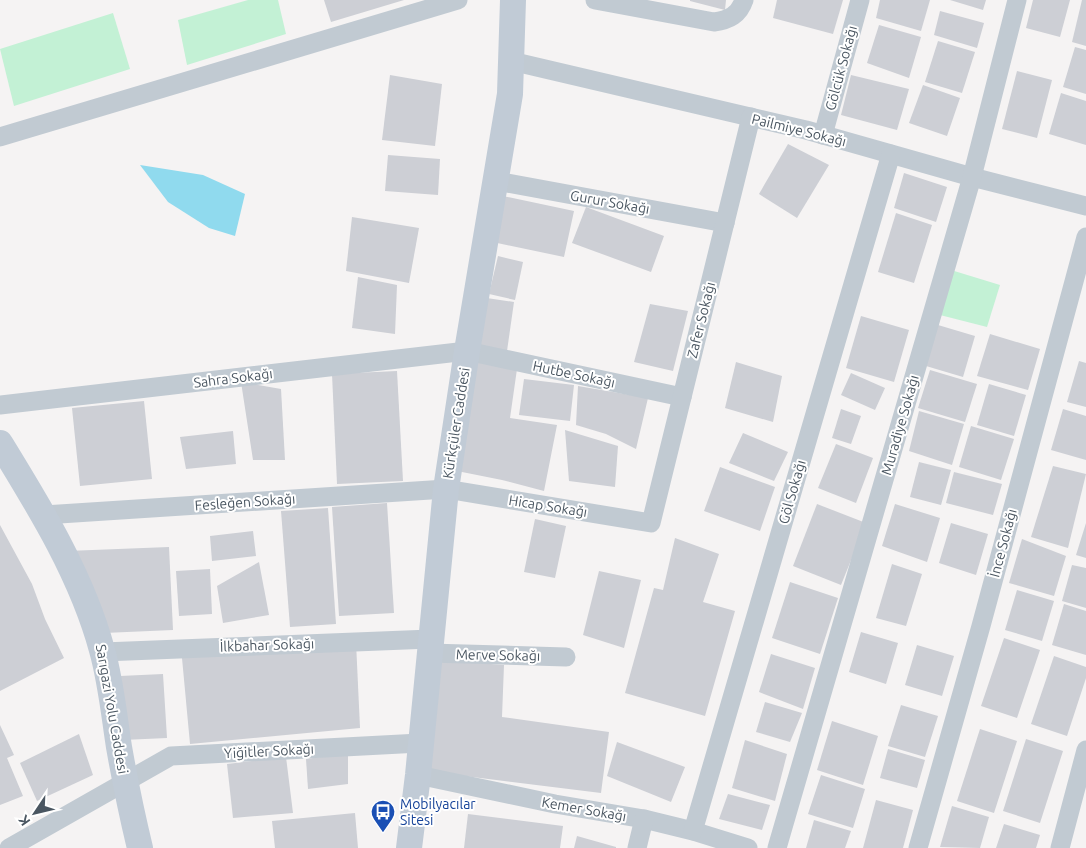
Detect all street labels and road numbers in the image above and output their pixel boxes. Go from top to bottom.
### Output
street label: Gölcük Sokağı [822,24,860,112]
street label: Pailmiye Sokağı [750,111,848,149]
street label: Gurur Sokağı [569,187,651,217]
street label: Zafer Sokağı [684,280,718,360]
street label: Hutbe Sokağı [531,357,617,391]
street label: Sahra Sokağı [193,365,273,391]
street label: Kürkçüler Caddesi [439,366,473,480]
street label: Muradiye Sokağı [878,373,922,477]
street label: Göl Sokağı [775,458,809,526]
street label: Fesleğen Sokağı [194,491,296,513]
street label: Hicap Sokağı [508,492,588,520]
street label: İnce Sokağı [986,507,1020,579]
street label: İlkbahar Sokağı [219,635,315,655]
street label: Sarıgazi Yolu Caddesi [93,643,131,775]
street label: Merve Sokağı [456,646,540,664]
street label: Yiğitler Sokağı [224,741,314,761]
street label: Kemer Sokağı [540,794,628,824]

